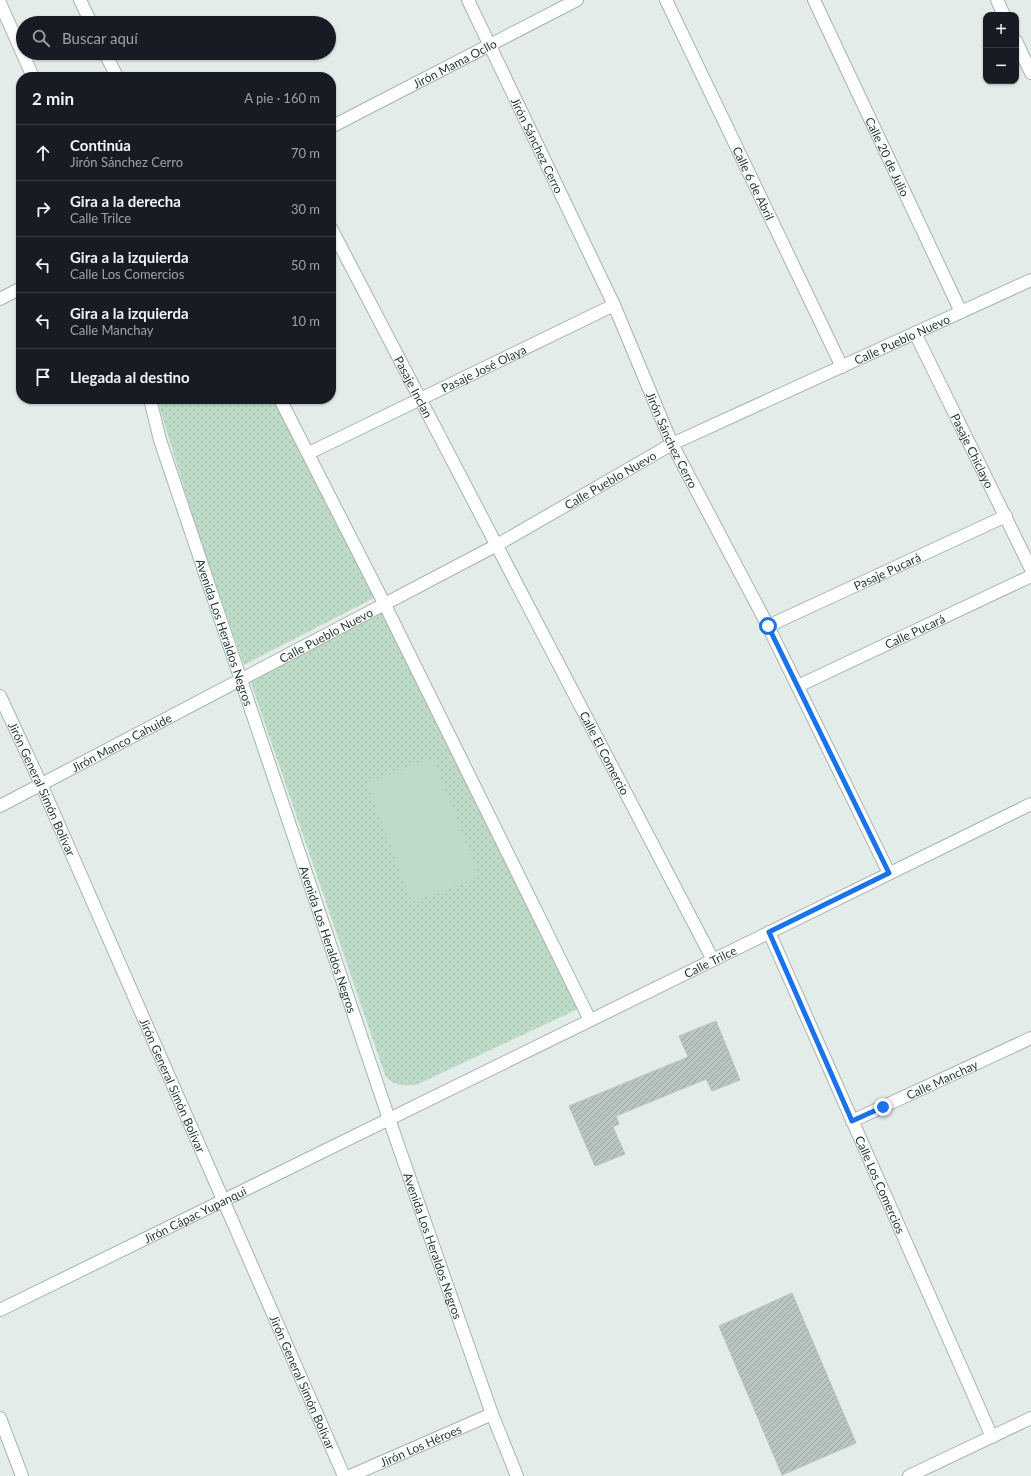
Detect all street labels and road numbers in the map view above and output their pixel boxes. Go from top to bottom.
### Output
street label: Jirón Mama Ocllo [410,35,499,91]
street label: Jirón Sánchez Cerro [508,95,567,196]
street label: Calle 20 de Julio [863,114,913,199]
street label: Calle 6 de Abril [730,144,778,222]
street label: Calle Pueblo Nuevo [852,311,952,367]
street label: Pasaje José Olaya [439,341,529,395]
street label: Pasaje Inclan [392,353,436,420]
street label: Jirón Sánchez Cerro [644,389,701,491]
street label: Pasaje Chiclayo [948,411,998,491]
street label: Calle Pueblo Nuevo [562,447,659,512]
street label: Pasaje Pucará [851,549,923,593]
street label: Avenida Los Heraldos Negros [193,557,257,708]
street label: Calle Pueblo Nuevo [276,604,375,666]
street label: Calle Pucará [882,610,947,652]
street label: Calle El Comercio [577,708,633,797]
street label: Jirón Manco Cahuide [69,710,174,775]
street label: Jirón General Simón Bolívar [6,719,79,859]
street label: Avenida Los Heraldos Negros [297,864,360,1015]
street label: Calle Trilce [681,942,739,981]
street label: Jirón General Simón Bolívar [137,1016,209,1155]
street label: Calle Manchay [904,1056,981,1102]
street label: Calle Los Comercios [852,1133,909,1236]
street label: Avenida Los Heraldos Negros [401,1170,466,1321]
street label: Jirón Cápac Yupanqui [141,1183,249,1246]
street label: Jirón General Simón Bolívar [267,1313,339,1452]
street label: Jirón Los Héroes [378,1421,464,1470]

